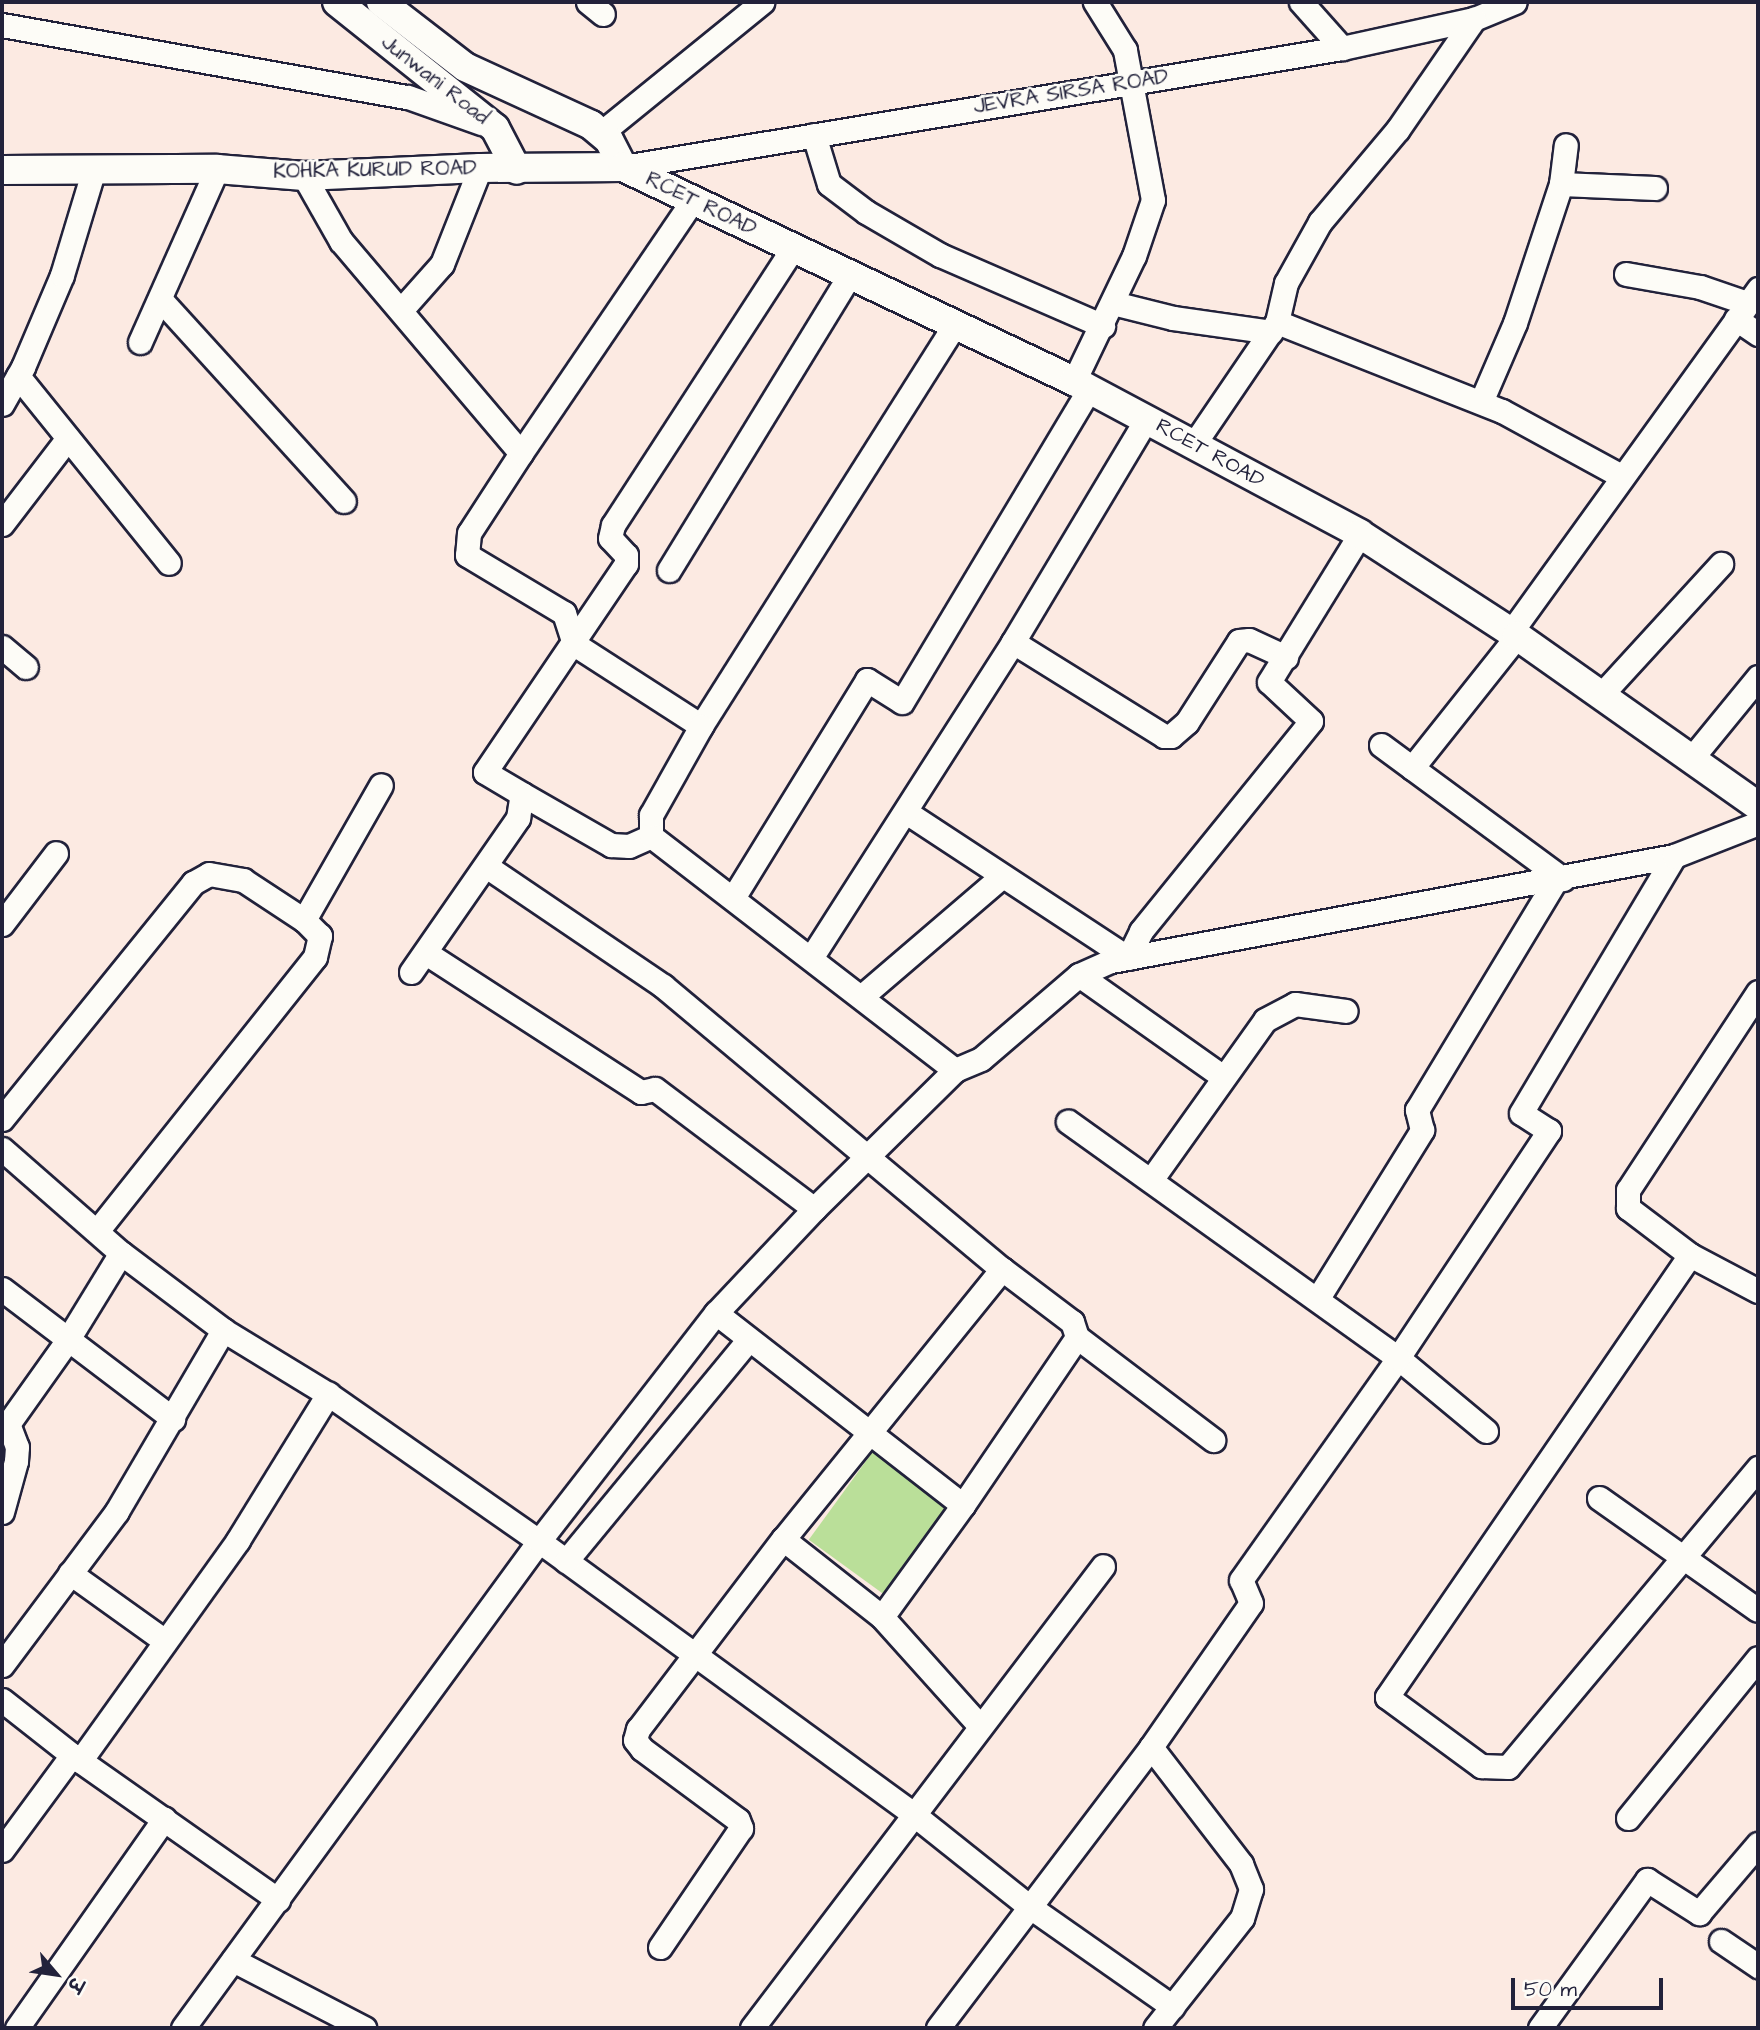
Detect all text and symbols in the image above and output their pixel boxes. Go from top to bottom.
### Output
street label: Junwani Road [376,30,494,130]
street label: JEVRA SIRSA ROAD [972,64,1170,120]
street label: KOHKA KURUD ROAD [273,156,477,184]
street label: RCET ROAD [642,166,760,242]
street label: RCET ROAD [1151,413,1269,493]
north arrow [21,1939,91,2009]
scale bar [1515,1964,1667,2008]
text: उ [60,1972,90,1997]
text: 50 m [1524,1975,1577,2004]

